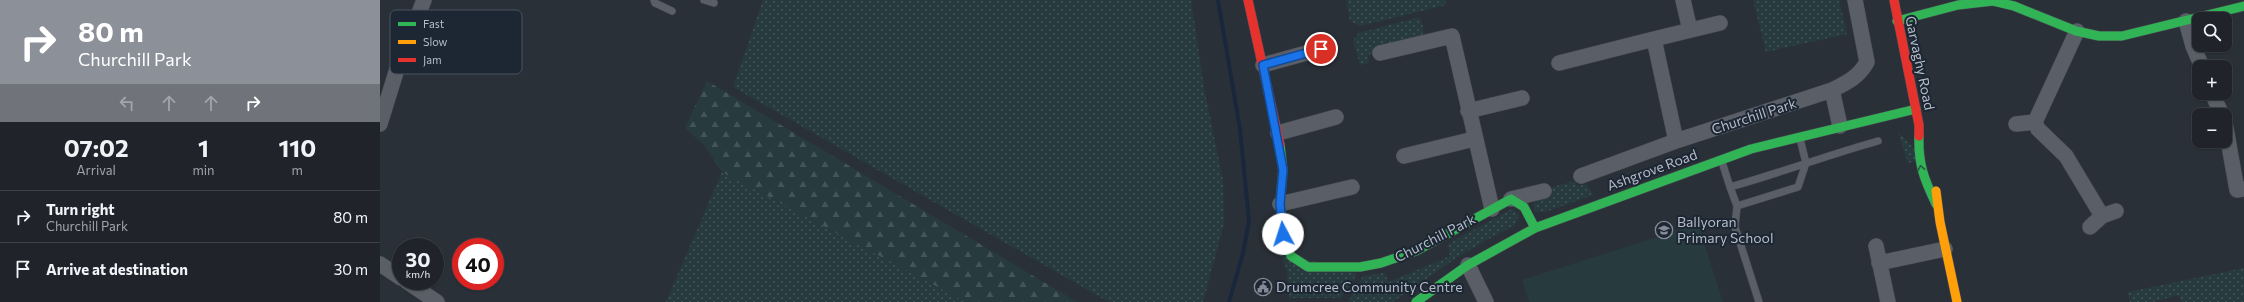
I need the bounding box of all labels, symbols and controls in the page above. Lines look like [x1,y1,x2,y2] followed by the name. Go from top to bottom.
[390,10,522,74] legend
[2192,12,2232,148] map controls
[2192,12,2232,52] button: search
[78,14,144,48] text: 80 m
[1902,14,1939,111] street label: Garvaghy Road
[12,16,64,68] icon: right
[423,17,445,30] text: Fast
[1304,32,1338,66] pin
[423,35,448,48] text: Slow
[1310,38,1332,60] icon: arrive
[78,48,192,70] text: Churchill Park
[423,53,442,67] text: Jam
[2192,60,2232,100] button: +
[116,92,138,114] icon: left
[158,92,180,114] icon: ahead
[200,92,222,114] icon: ahead
[242,92,264,114] icon: right
[1709,94,1799,137] street label: Churchill Park
[2192,108,2232,148] button: −
[64,133,129,162] text: 07:02
[198,133,209,162] text: 1
[278,133,316,162] text: 110
[1604,145,1699,194] street label: Ashgrove Road
[77,162,116,178] text: Arrival
[192,162,215,178] text: min
[292,162,303,178] text: m
[1918,165,1926,171] one-way arrow
[46,200,115,218] text: Turn right
[12,206,34,228] icon: right
[333,208,368,226] text: 80 m
[1392,210,1478,265] street label: Churchill Park
[1262,213,1304,255] position arrow
[1677,213,1773,246] place label: Ballyoran Primary School
[46,218,128,234] text: Churchill Park
[1654,220,1674,240] school or university icon: Ballyoran Primary School
[452,238,504,290] speed limit sign: 40
[406,247,430,271] text: 30
[12,258,34,280] icon: arrive
[46,260,188,278] text: Arrive at destination
[334,260,368,278] text: 30 m
[406,268,430,280] text: km/h
[1253,277,1273,297] public building icon: Drumcree Community Centre
[1276,278,1463,295] place label: Drumcree Community Centre

